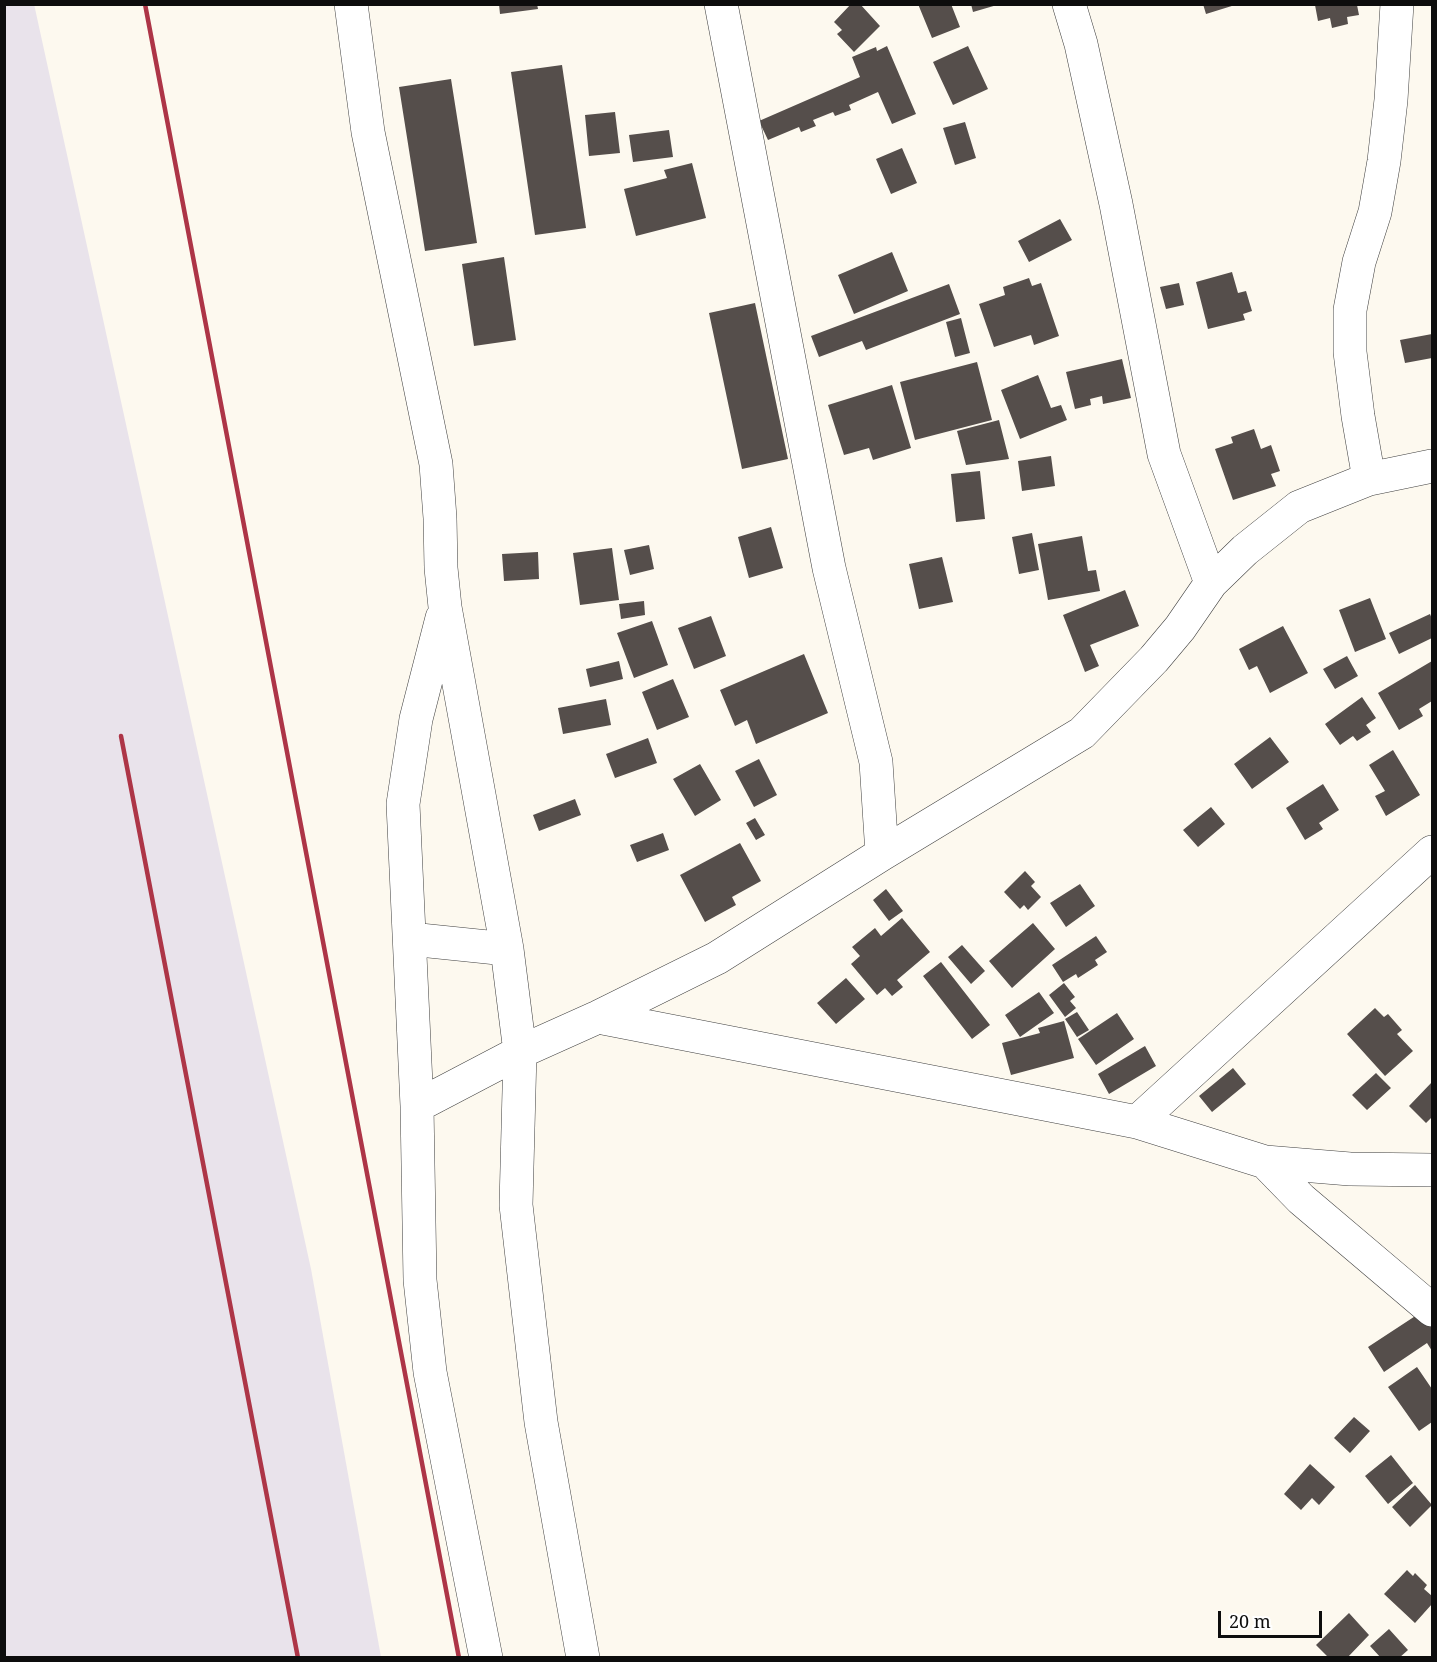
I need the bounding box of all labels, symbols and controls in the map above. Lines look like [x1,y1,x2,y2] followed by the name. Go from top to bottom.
[1221,1599,1324,1637] scale bar
[1229,1609,1271,1633] text: 20 m

